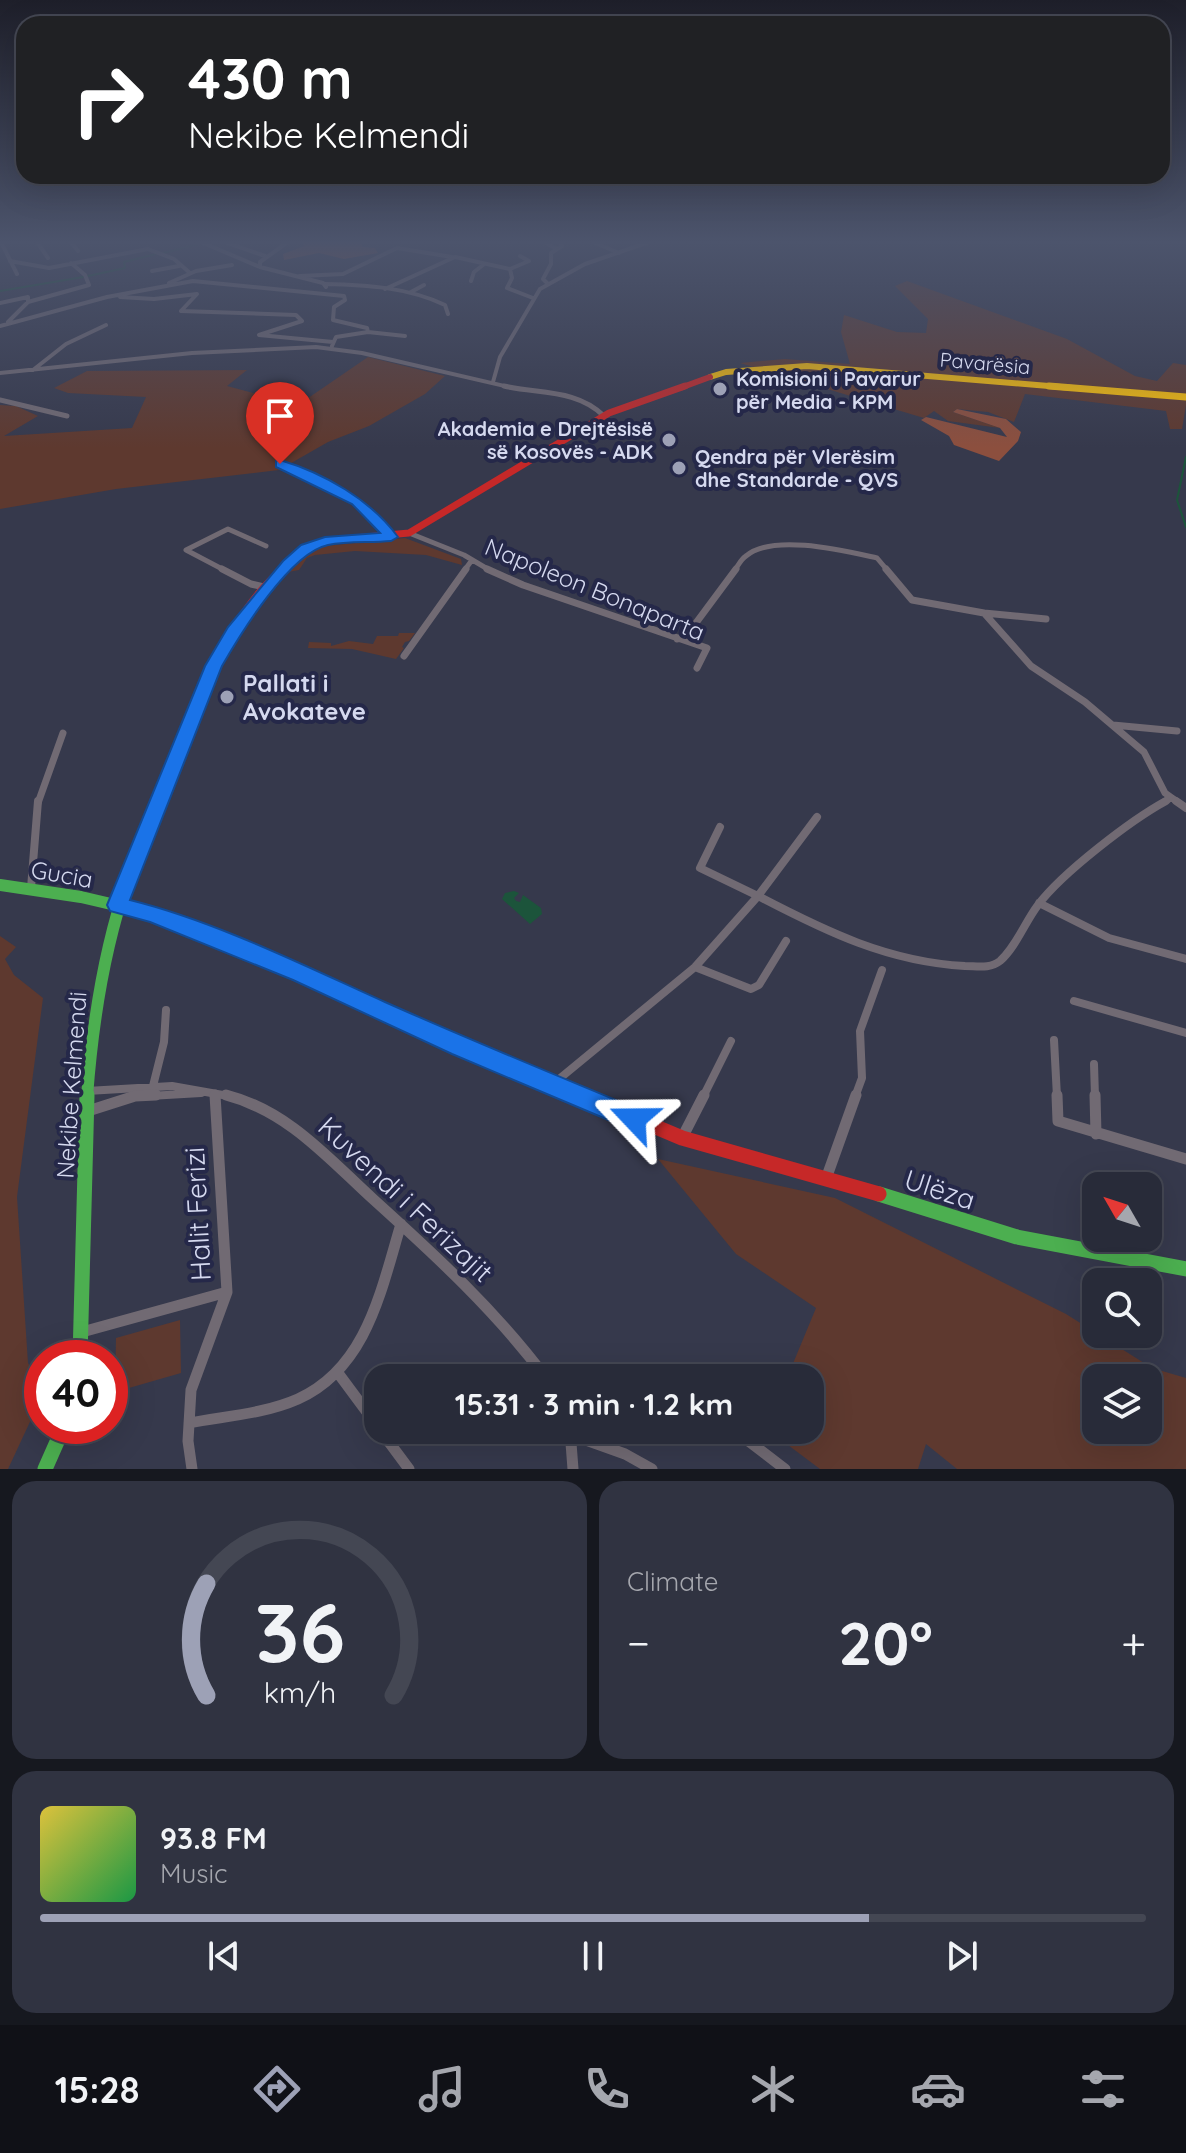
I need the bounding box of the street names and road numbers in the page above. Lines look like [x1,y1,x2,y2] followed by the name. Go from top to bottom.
[939,347,1031,379] street label: Pavarësia
[481,531,709,647] street label: Napoleon Bonaparta
[29,854,95,894] street label: Gucia
[49,990,93,1180] street label: Nekibe Kelmendi
[311,1109,501,1289] street label: Kuvendi i Ferizajit
[176,1146,218,1282] street label: Halit Ferizi
[900,1161,980,1217] street label: Ulëza

